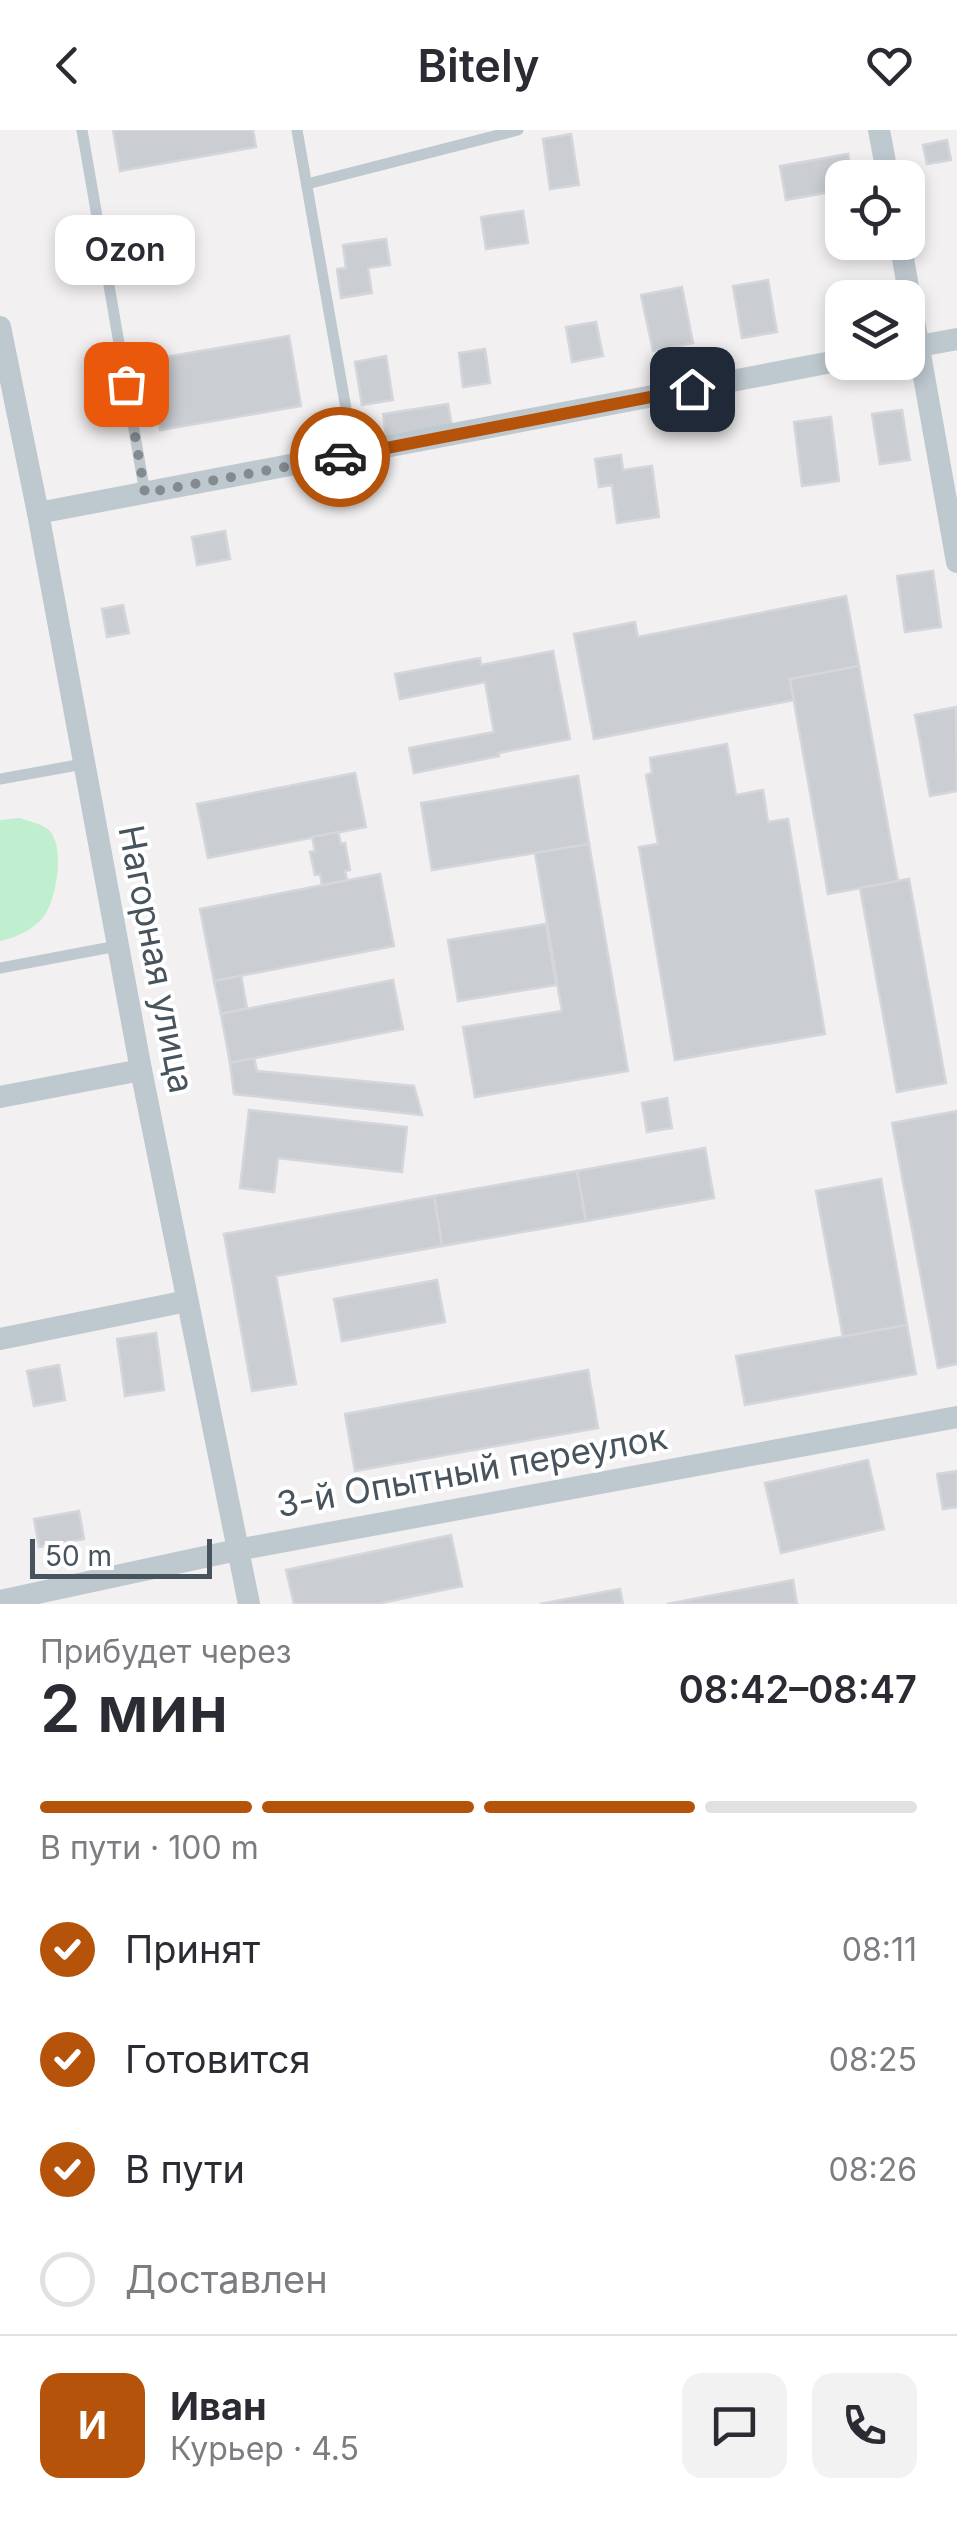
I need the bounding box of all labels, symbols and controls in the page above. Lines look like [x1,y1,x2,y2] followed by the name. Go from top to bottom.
[40,38,95,93] icon: back
[417,38,540,93] text: Bitely
[862,38,917,93] icon: heart
[825,160,925,380] map controls
[825,160,925,260] button: locate
[56,214,196,284] callout: Ozon
[84,230,166,269] text: Ozon
[825,280,925,380] button: layers
[84,342,169,427] pin
[650,347,735,432] pin
[99,357,154,412] icon: bag
[665,362,720,417] icon: home
[290,407,390,507] courier
[313,430,368,485] icon: car
[110,821,204,1096] street label: Нагорная улица
[273,1415,670,1525] street label: 3-й Опытный переулок
[30,1534,212,1578] scale bar
[45,1539,112,1573] text: 50 m
[40,1632,292,1671] text: Прибудет через
[679,1666,917,1712] text: 08:42–08:47
[40,1669,228,1748] text: 2 мин
[40,1828,259,1867] text: В пути · 100 m
[40,1922,95,1977] icon: check
[125,1926,260,1972] text: Принят
[842,1930,917,1969] text: 08:11
[40,2032,95,2087] icon: check
[125,2036,310,2082] text: Готовится
[829,2040,917,2079] text: 08:25
[40,2142,95,2197] icon: check
[125,2146,245,2192] text: В пути
[828,2150,917,2189] text: 08:26
[125,2256,328,2302] text: Доставлен
[682,2373,787,2478] button: chat
[812,2373,917,2478] button: phone
[170,2383,267,2429] text: Иван
[78,2402,107,2448] text: И
[170,2429,359,2468] text: Курьер · 4.5

